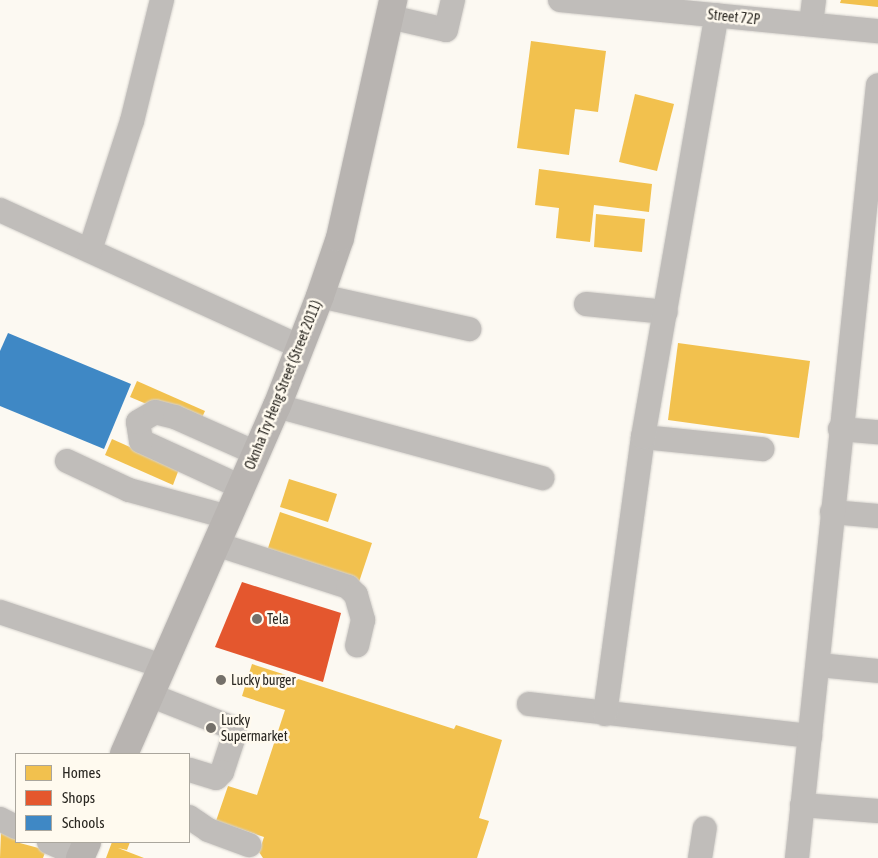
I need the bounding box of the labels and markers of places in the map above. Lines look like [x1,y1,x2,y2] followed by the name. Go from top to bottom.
[267,611,289,627] place label: Tela
[251,613,263,625] marker: Tela
[231,672,296,688] place label: Lucky burger
[215,674,227,686] marker: Lucky burger
[221,712,288,744] place label: Lucky Supermarket
[205,722,217,734] marker: Lucky Supermarket

